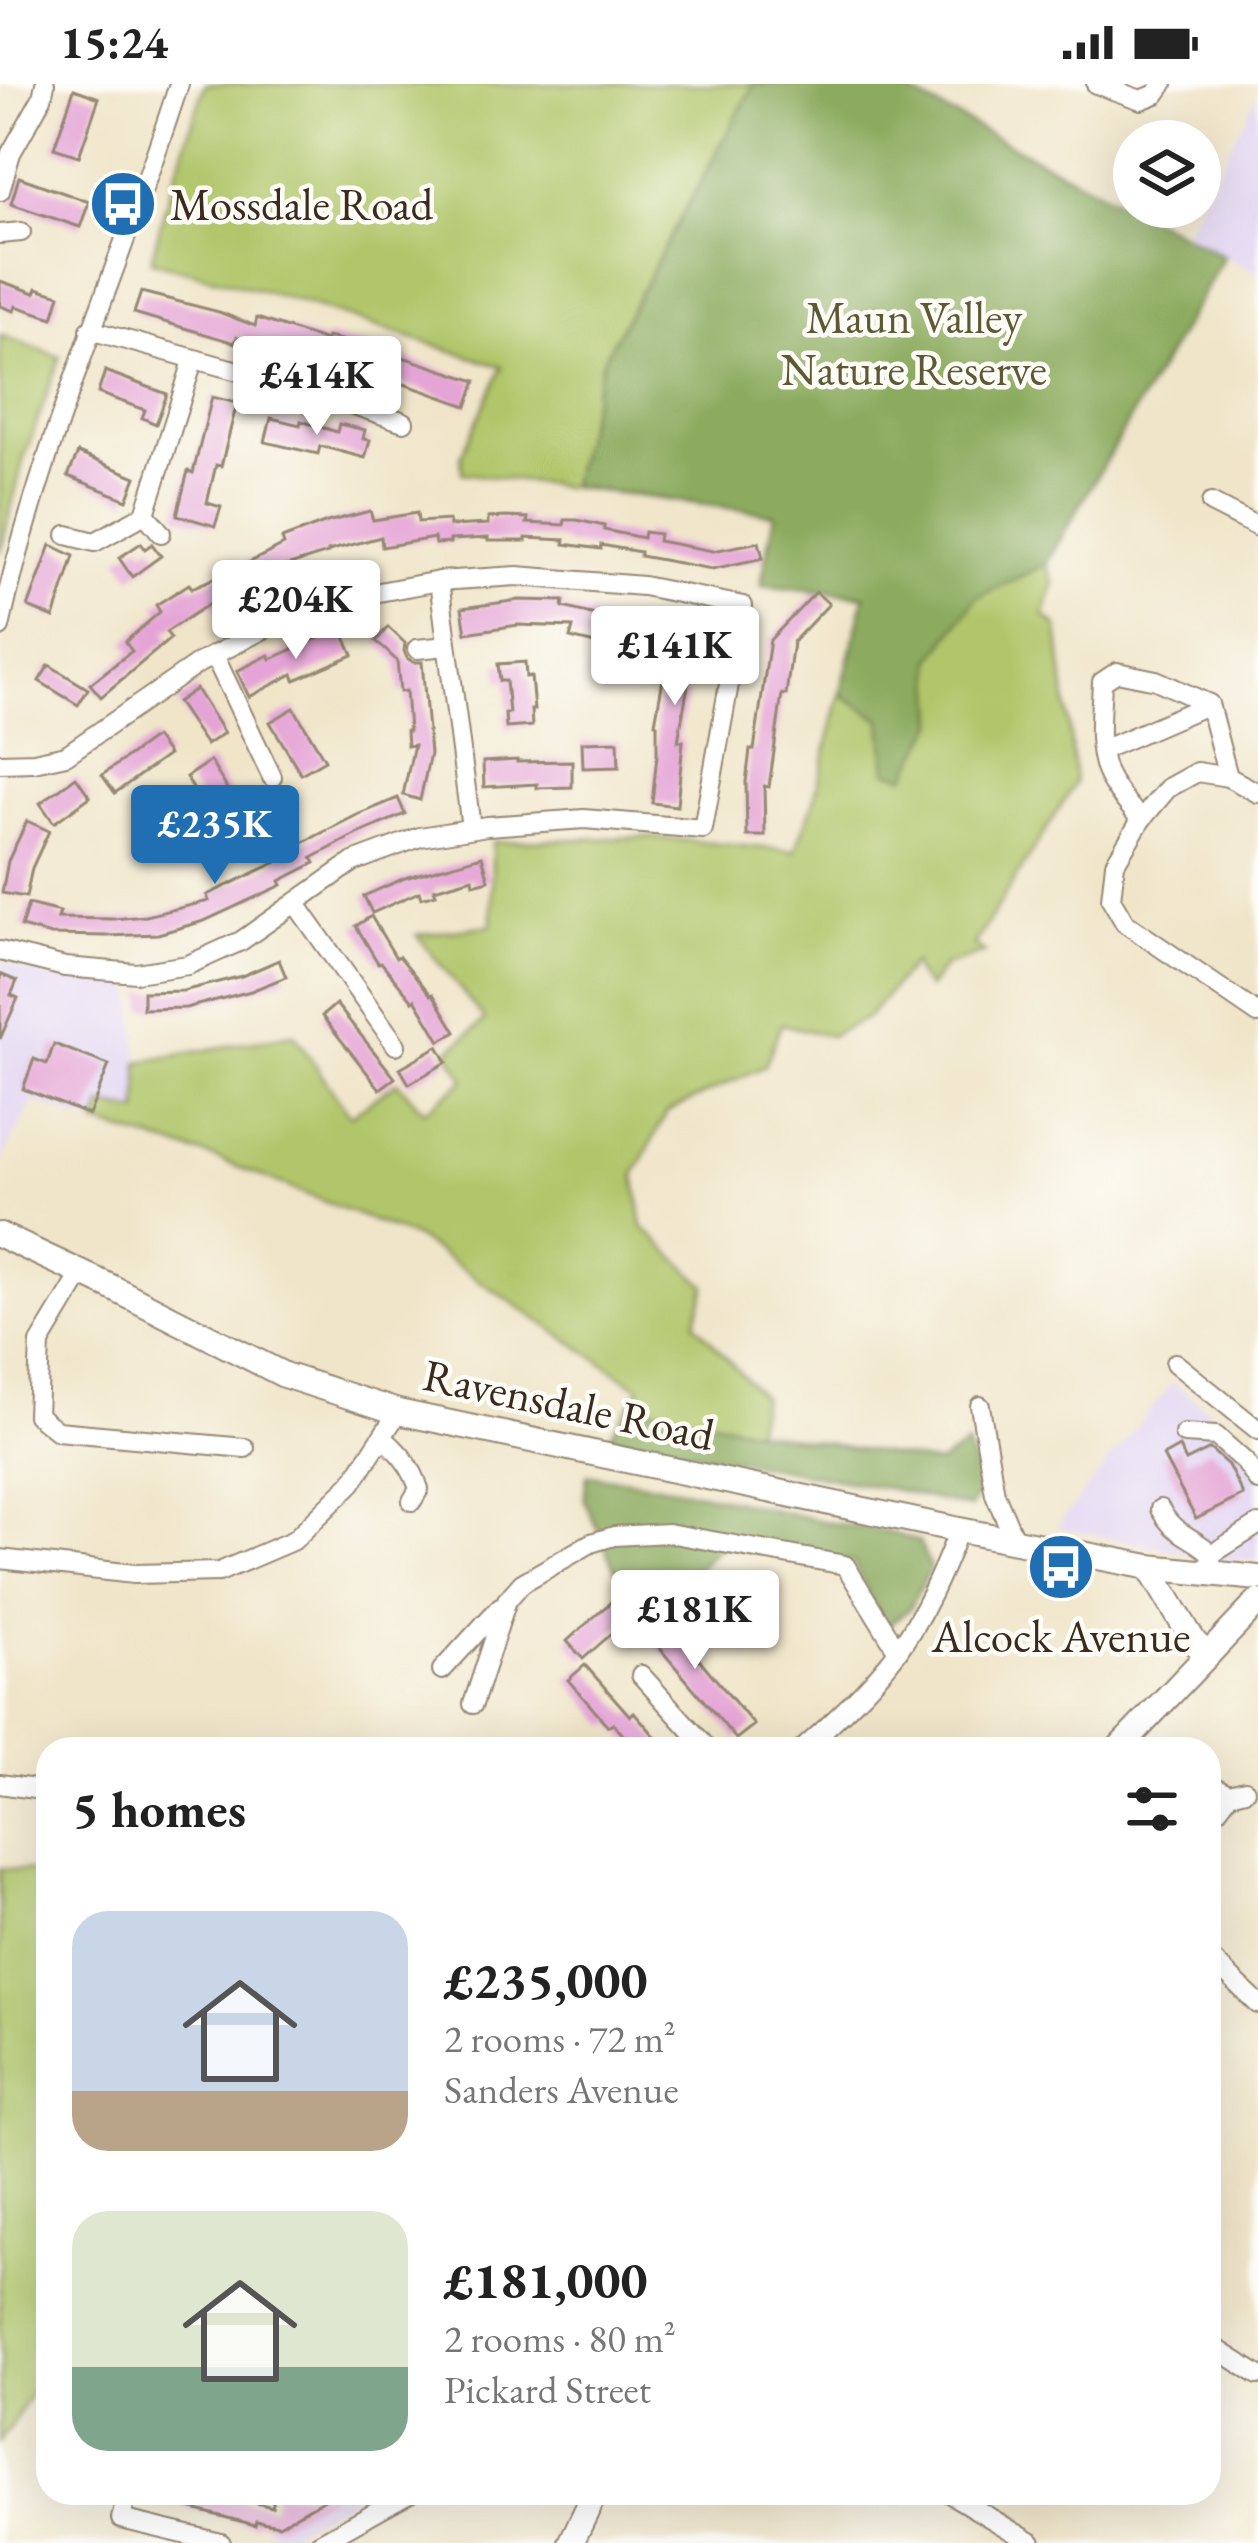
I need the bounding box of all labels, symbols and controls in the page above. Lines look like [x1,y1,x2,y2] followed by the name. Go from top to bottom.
[60,13,168,71] text: 15:24
[1113,120,1221,228] map controls
[1113,120,1221,228] button: layers
[88,169,158,239] bus stop icon: Mossdale Road
[170,175,433,233] place label: Mossdale Road
[781,288,1047,398] park label: Maun Valley Nature Reserve
[233,336,401,438] pin: £414K
[260,349,374,400] text: £414K
[212,560,380,662] pin: £204K
[239,573,353,624] text: £204K
[591,606,759,708] pin: £141K
[618,619,732,670] text: £141K
[131,785,299,887] pin: £235K
[158,798,272,849] text: £235K
[418,1345,720,1463] street label: Ravensdale Road
[1026,1532,1096,1602] bus stop icon: Alcock Avenue
[611,1570,779,1672] pin: £181K
[638,1583,752,1634] text: £181K
[930,1607,1191,1665] place label: Alcock Avenue
[72,1776,246,1842] text: 5 homes
[1119,1776,1185,1842] icon: filters
[444,1947,647,2013] text: £235,000
[168,1959,312,2103] icon: home
[444,2013,676,2064] text: 2 rooms · 72 m²
[444,2064,679,2115] text: Sanders Avenue
[444,2247,647,2313] text: £181,000
[168,2259,312,2403] icon: home
[444,2313,676,2364] text: 2 rooms · 80 m²
[444,2364,651,2415] text: Pickard Street

